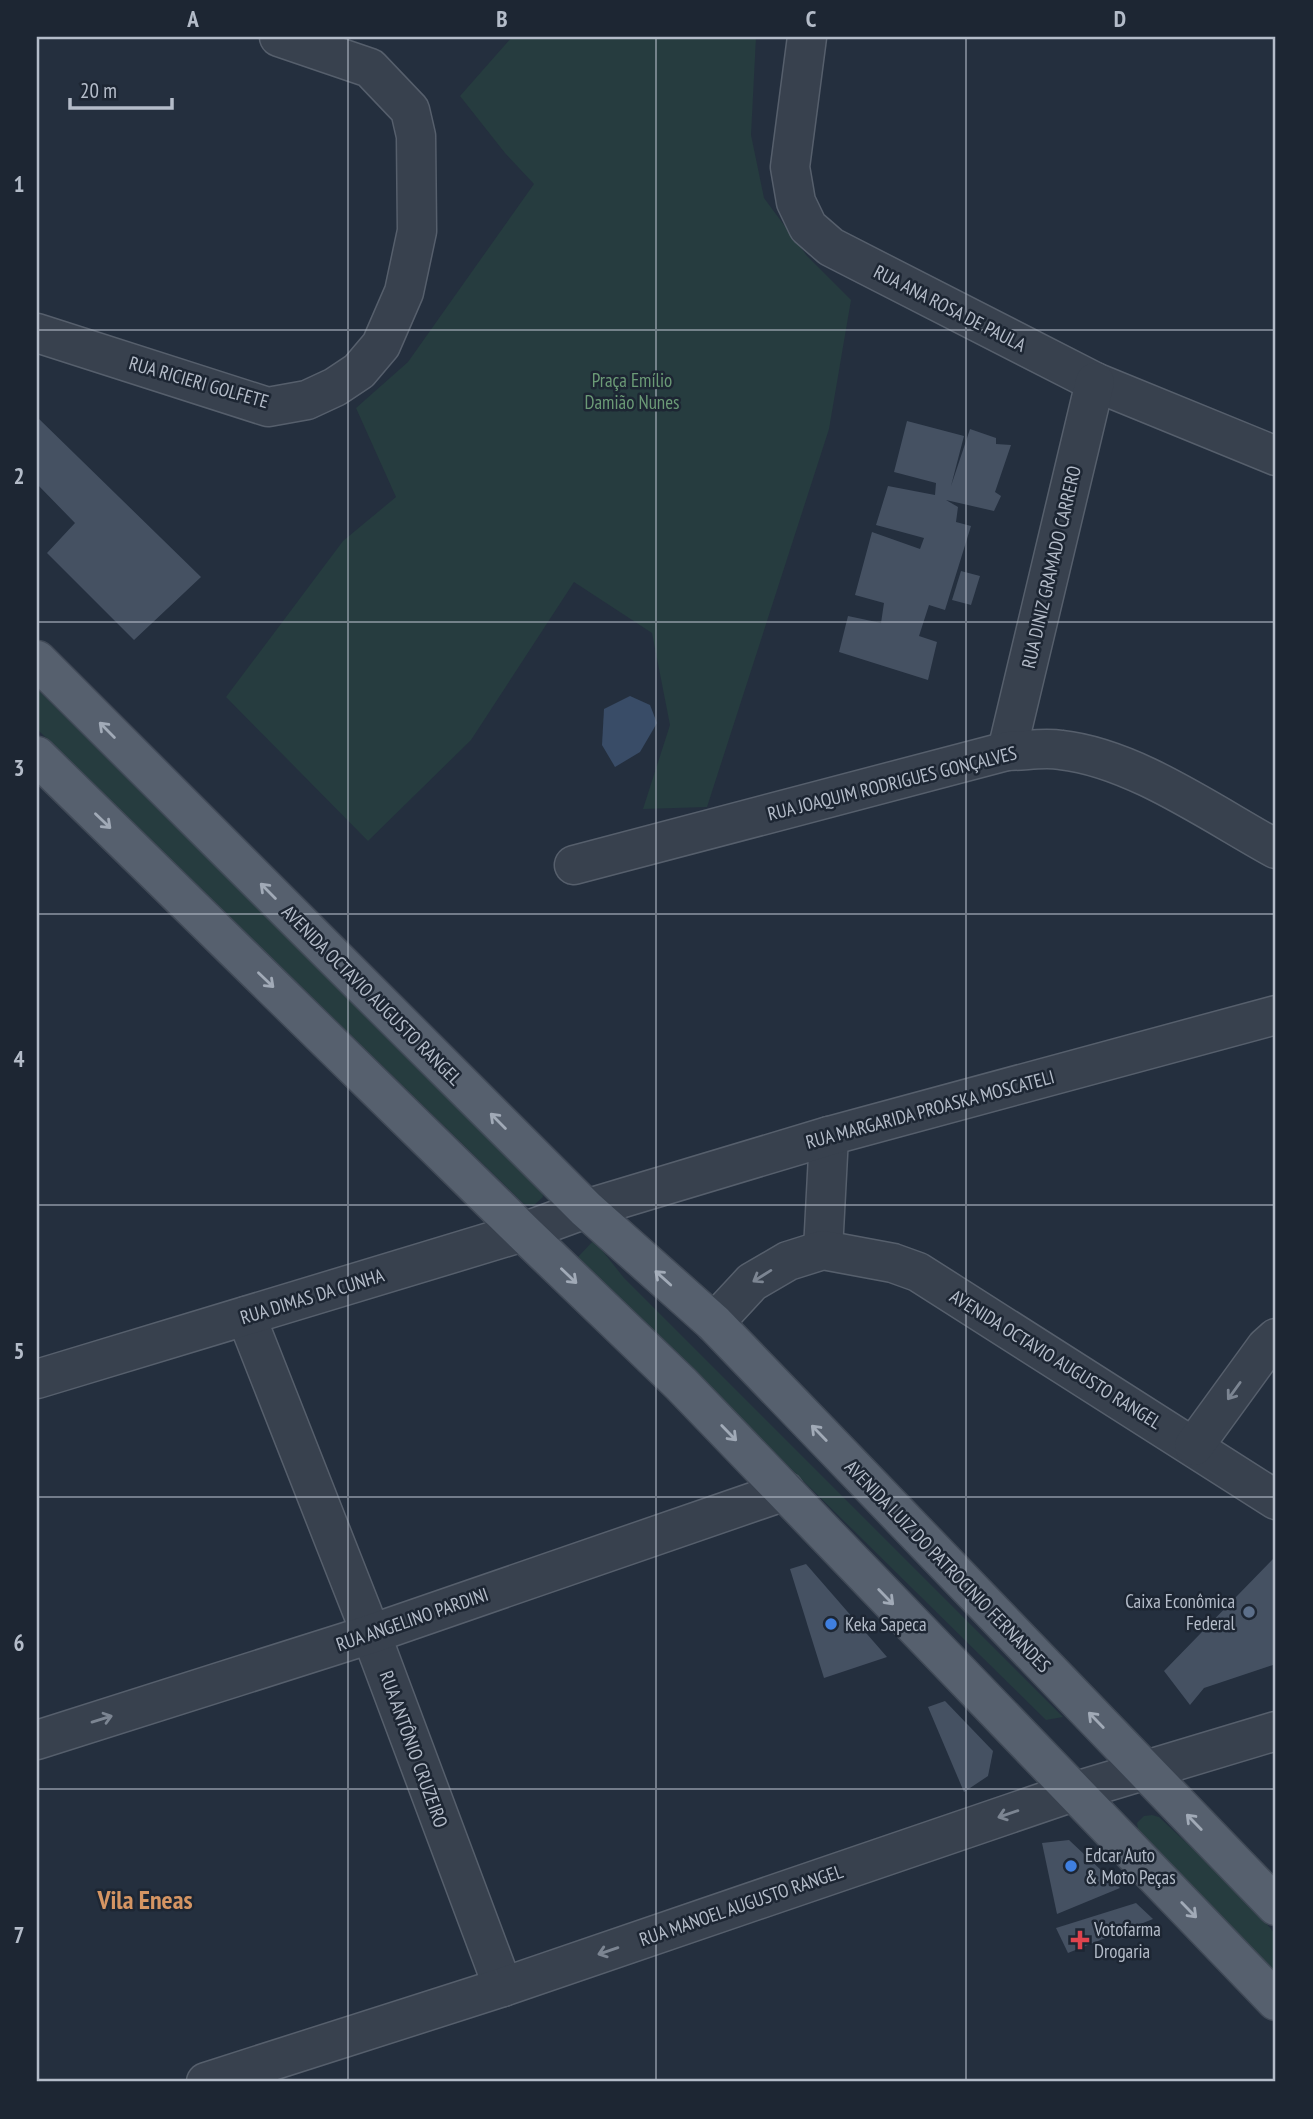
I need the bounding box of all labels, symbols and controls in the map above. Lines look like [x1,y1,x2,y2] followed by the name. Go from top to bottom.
[186,4,199,33] text: A
[496,4,508,33] text: B
[806,4,817,33] text: C
[1114,4,1126,33] text: D
[70,66,172,110] scale bar
[80,77,117,104] text: 20 m
[14,169,25,198] text: 1
[870,259,1030,357] street label: RUA ANA ROSA DE PAULA
[126,351,272,413] street label: RUA RICIERI GOLFETE
[585,368,679,414] park label: Praça Emílio Damião Nunes
[14,461,25,490] text: 2
[1016,463,1086,671] street label: RUA DINIZ GRAMADO CARRERO
[99,722,116,739] one-way arrow
[765,740,1019,826] street label: RUA JOAQUIM RODRIGUES GONÇALVES
[14,753,25,782] text: 3
[94,812,111,829] one-way arrow
[260,883,277,900] one-way arrow
[277,900,467,1090] street label: AVENIDA OCTAVIO AUGUSTO RANGEL
[257,971,274,988] one-way arrow
[14,1044,25,1073] text: 4
[803,1064,1057,1154] street label: RUA MARGARIDA PROASKA MOSCATELI
[490,1113,507,1130] one-way arrow
[237,1263,387,1329] street label: RUA DIMAS DA CUNHA
[560,1267,577,1284] one-way arrow
[654,1270,672,1286] one-way arrow
[753,1270,773,1284] one-way arrow
[946,1284,1166,1434] street label: AVENIDA OCTAVIO AUGUSTO RANGEL
[14,1336,25,1365] text: 5
[1227,1381,1241,1400] one-way arrow
[720,1424,737,1441] one-way arrow
[811,1425,828,1442] one-way arrow
[840,1455,1056,1677] street label: AVENIDA LUIZ DO PATROCINIO FERNANDES
[333,1582,491,1656] street label: RUA ANGELINO PARDINI
[878,1588,895,1605] one-way arrow
[1125,1589,1236,1635] place label: Caixa Econômica Federal
[1241,1604,1257,1620] marker: Caixa Econômica Federal
[845,1612,927,1636] place label: Keka Sapeca
[823,1616,839,1632] marker: Keka Sapeca
[14,1628,25,1657] text: 6
[374,1667,454,1831] street label: RUA ANTÔNIO CRUZEIRO
[91,1712,113,1725] one-way arrow
[1087,1712,1104,1729] one-way arrow
[998,1809,1020,1821] one-way arrow
[1186,1814,1203,1831] one-way arrow
[1085,1843,1176,1889] place label: Edcar Auto & Moto Peças
[1063,1858,1079,1874] marker: Edcar Auto & Moto Peças
[636,1859,846,1951] street label: RUA MANOEL AUGUSTO RANGEL
[96,1883,193,1916] district label: Vila Eneas
[1181,1902,1198,1919] one-way arrow
[1093,1917,1161,1963] place label: Votofarma Drogaria
[14,1920,25,1949] text: 7
[1072,1932,1088,1948] marker: Votofarma Drogaria
[597,1946,619,1958] one-way arrow

